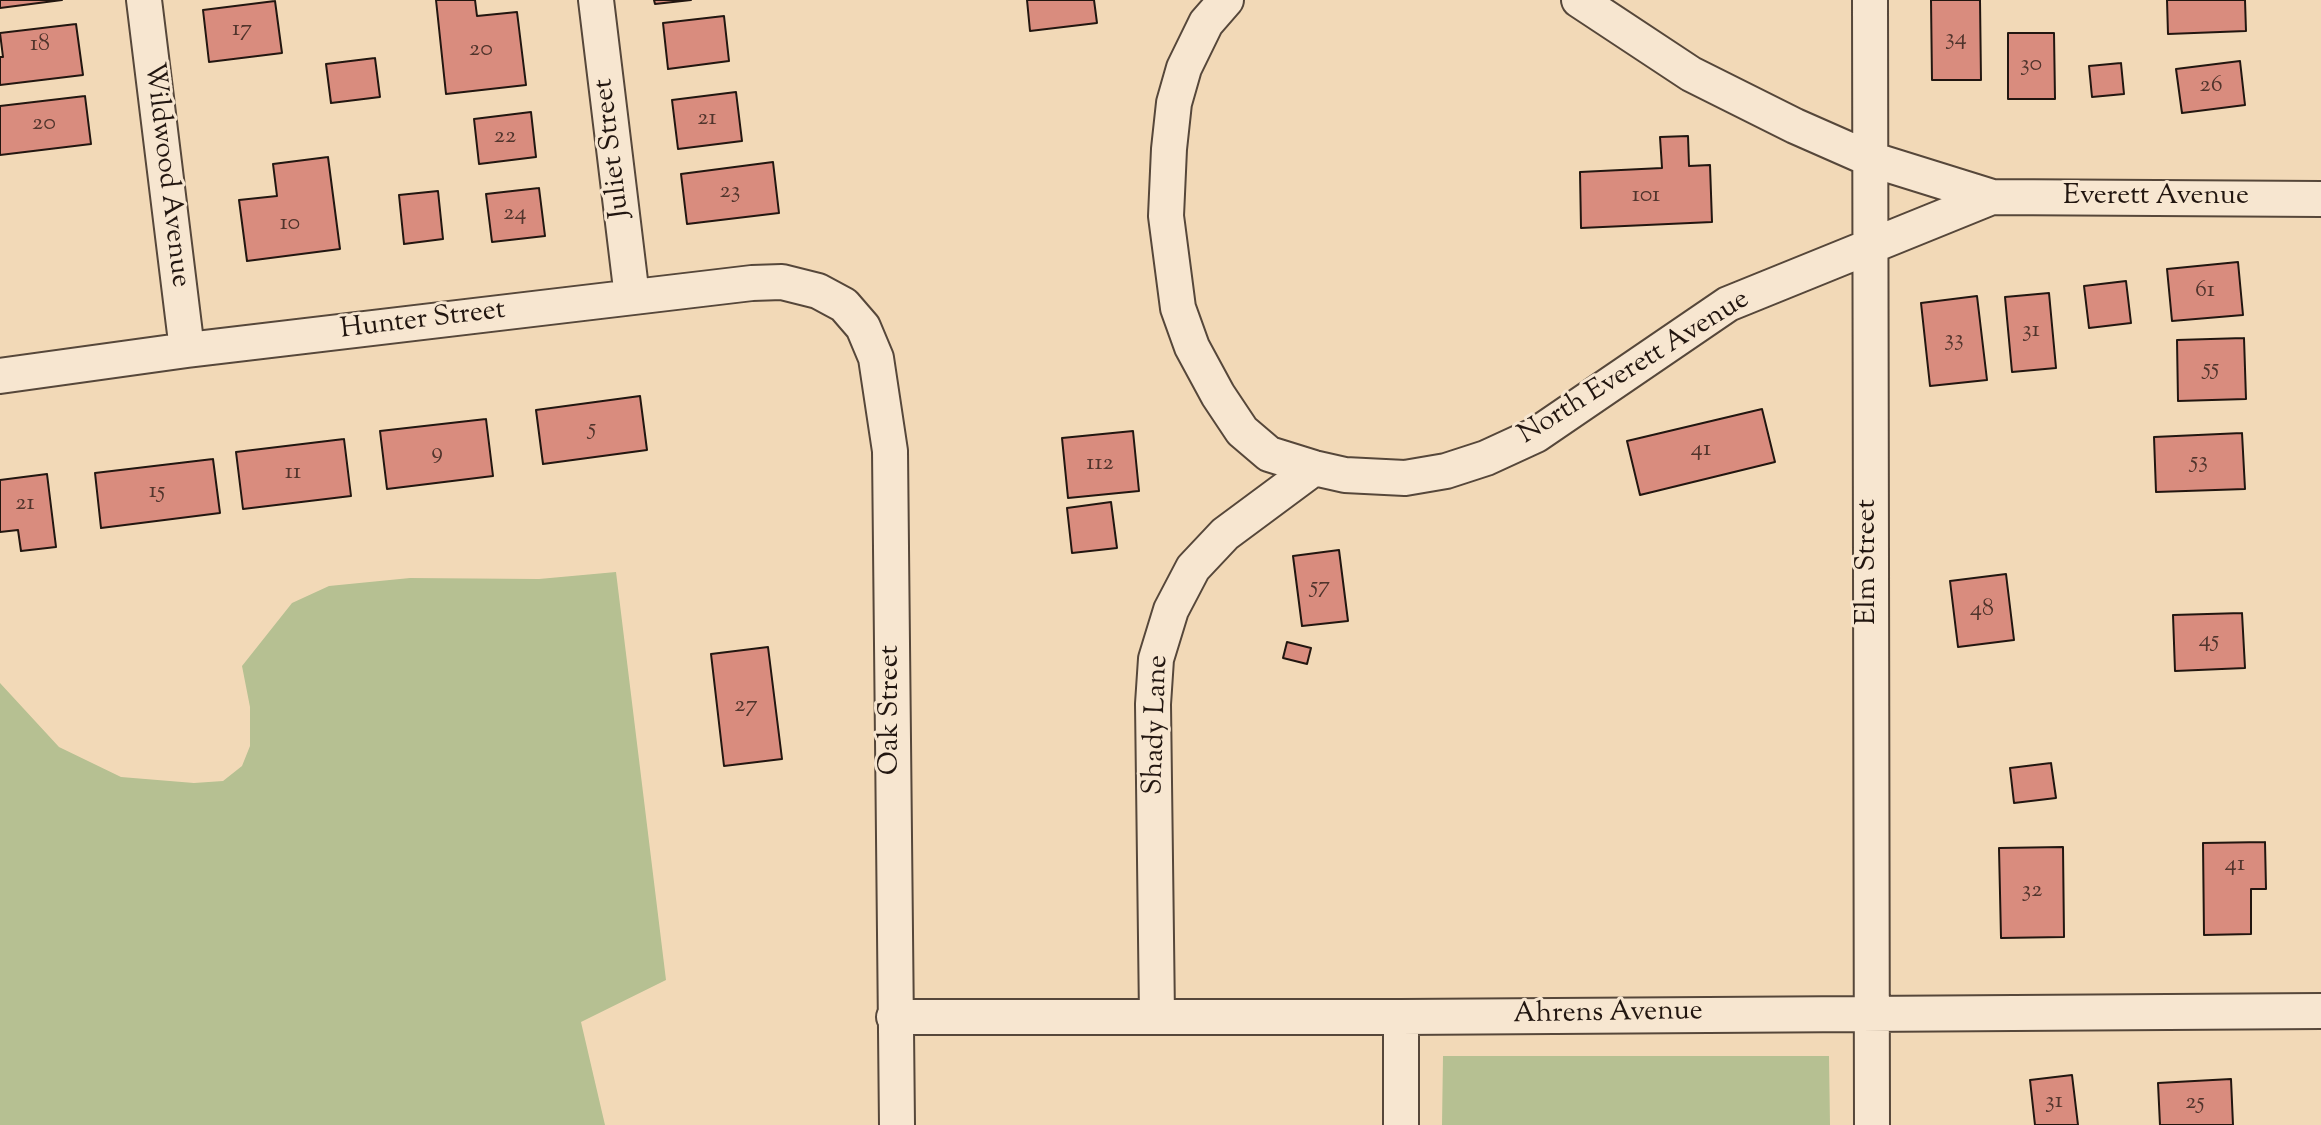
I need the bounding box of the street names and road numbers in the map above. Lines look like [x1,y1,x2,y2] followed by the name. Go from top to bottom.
[135,61,195,289] street label: Wildwood Avenue
[589,76,639,220] street label: Juliet Street
[2063,181,2249,215] street label: Everett Avenue
[1513,284,1757,454] street label: North Everett Avenue
[339,295,507,349] street label: Hunter Street
[1852,499,1886,625] street label: Elm Street
[875,645,909,775] street label: Oak Street
[1139,654,1177,796] street label: Shady Lane
[1513,997,1703,1033] street label: Ahrens Avenue

